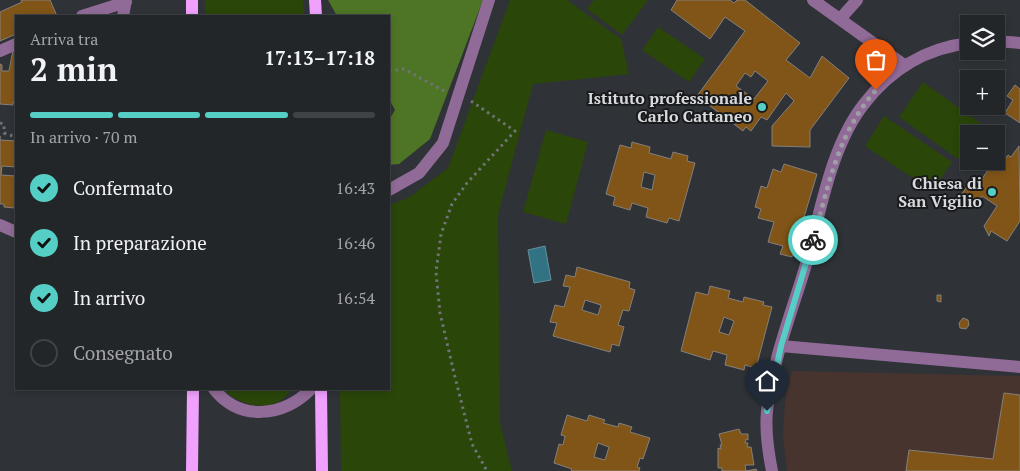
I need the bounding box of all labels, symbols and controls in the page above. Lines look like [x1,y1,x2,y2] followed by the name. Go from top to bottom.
[960,15,1005,170] map controls
[960,15,1005,60] button: layers
[30,28,98,50] text: Arriva tra
[855,39,897,90] pin
[264,45,375,70] text: 17:13–17:18
[862,46,890,74] icon: bag
[30,48,118,90] text: 2 min
[960,70,1005,115] button: +
[588,87,752,127] place label: Istituto professionale Carlo Cattaneo
[756,101,768,113] marker: Istituto professionale Carlo Cattaneo
[960,125,1005,170] button: −
[30,126,137,148] text: In arrivo · 70 m
[898,172,982,212] place label: Chiesa di San Vigilio
[30,174,58,202] icon: check
[73,175,173,200] text: Confermato
[336,177,375,199] text: 16:43
[986,186,998,198] marker: Chiesa di San Vigilio
[788,215,838,265] courier
[799,226,827,254] icon: bike
[30,229,58,257] icon: check
[73,230,207,255] text: In preparazione
[336,232,375,254] text: 16:46
[30,284,58,312] icon: check
[73,285,145,310] text: In arrivo
[336,287,375,309] text: 16:54
[73,340,173,365] text: Consegnato
[746,360,788,411] pin
[753,367,781,395] icon: home

